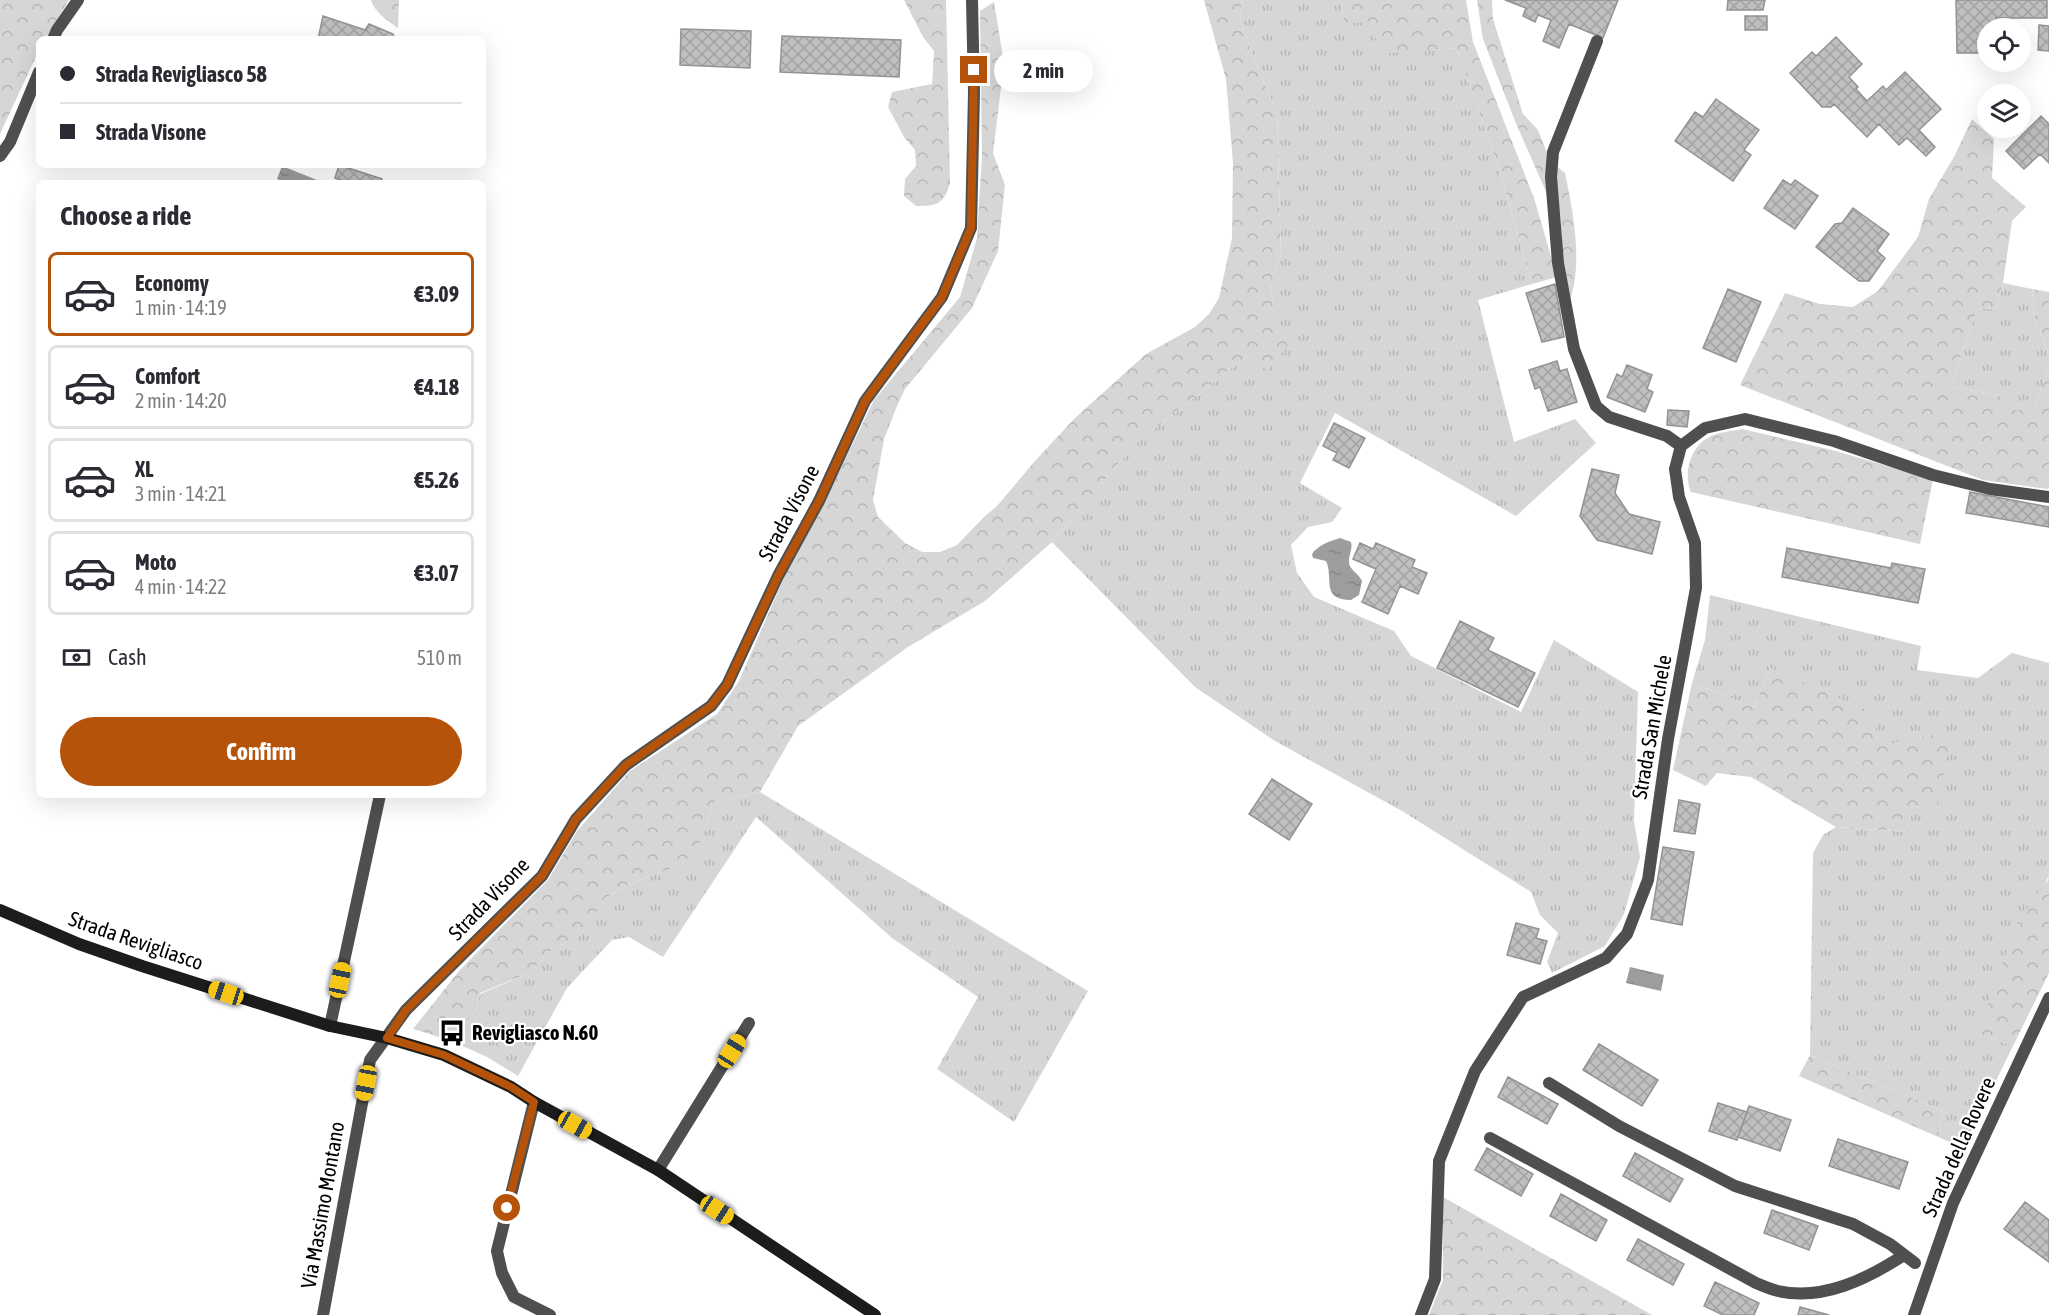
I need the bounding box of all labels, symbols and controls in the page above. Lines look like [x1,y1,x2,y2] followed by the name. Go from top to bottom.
[1977,18,2031,138] map controls
[1977,18,2031,72] button: locate
[995,49,1094,91] callout: 2 min
[960,56,987,83] route end
[1023,59,1064,82] text: 2 min
[96,61,267,87] text: Strada Revigliasco 58
[1977,84,2031,138] button: layers
[96,119,206,145] text: Strada Visone
[60,200,192,231] text: Choose a ride
[63,267,117,321] icon: car
[135,270,209,296] text: Economy
[414,281,459,307] text: €3.09
[135,296,227,319] text: 1 min · 14:19
[63,360,117,414] icon: car
[135,363,200,389] text: Comfort
[414,374,459,400] text: €4.18
[135,389,227,412] text: 2 min · 14:20
[63,453,117,507] icon: car
[135,456,153,482] text: XL
[753,460,823,565] street label: Strada Visone
[414,467,459,493] text: €5.26
[135,482,227,505] text: 3 min · 14:21
[63,546,117,600] icon: car
[135,549,177,575] text: Moto
[414,560,459,586] text: €3.07
[135,575,227,598] text: 4 min · 14:22
[60,641,93,674] icon: cash
[108,644,147,670] text: Cash
[417,646,462,669] text: 510 m
[1627,653,1676,801] street label: Strada San Michele
[60,717,462,786] button: Confirm
[443,852,533,944] street label: Strada Visone
[66,906,207,974] street label: Strada Revigliasco
[327,961,353,999] car
[206,979,246,1007] car
[437,1018,467,1048] bus stop icon: Revigliasco N.60
[472,1020,598,1044] place label: Revigliasco N.60
[715,1031,749,1071] car
[354,1064,378,1102] car
[1917,1073,2000,1220] street label: Strada della Rovere
[555,1108,595,1142] car
[296,1119,349,1290] street label: Via Massimo Montano
[697,1193,737,1227] car
[493,1194,520,1221] route start

